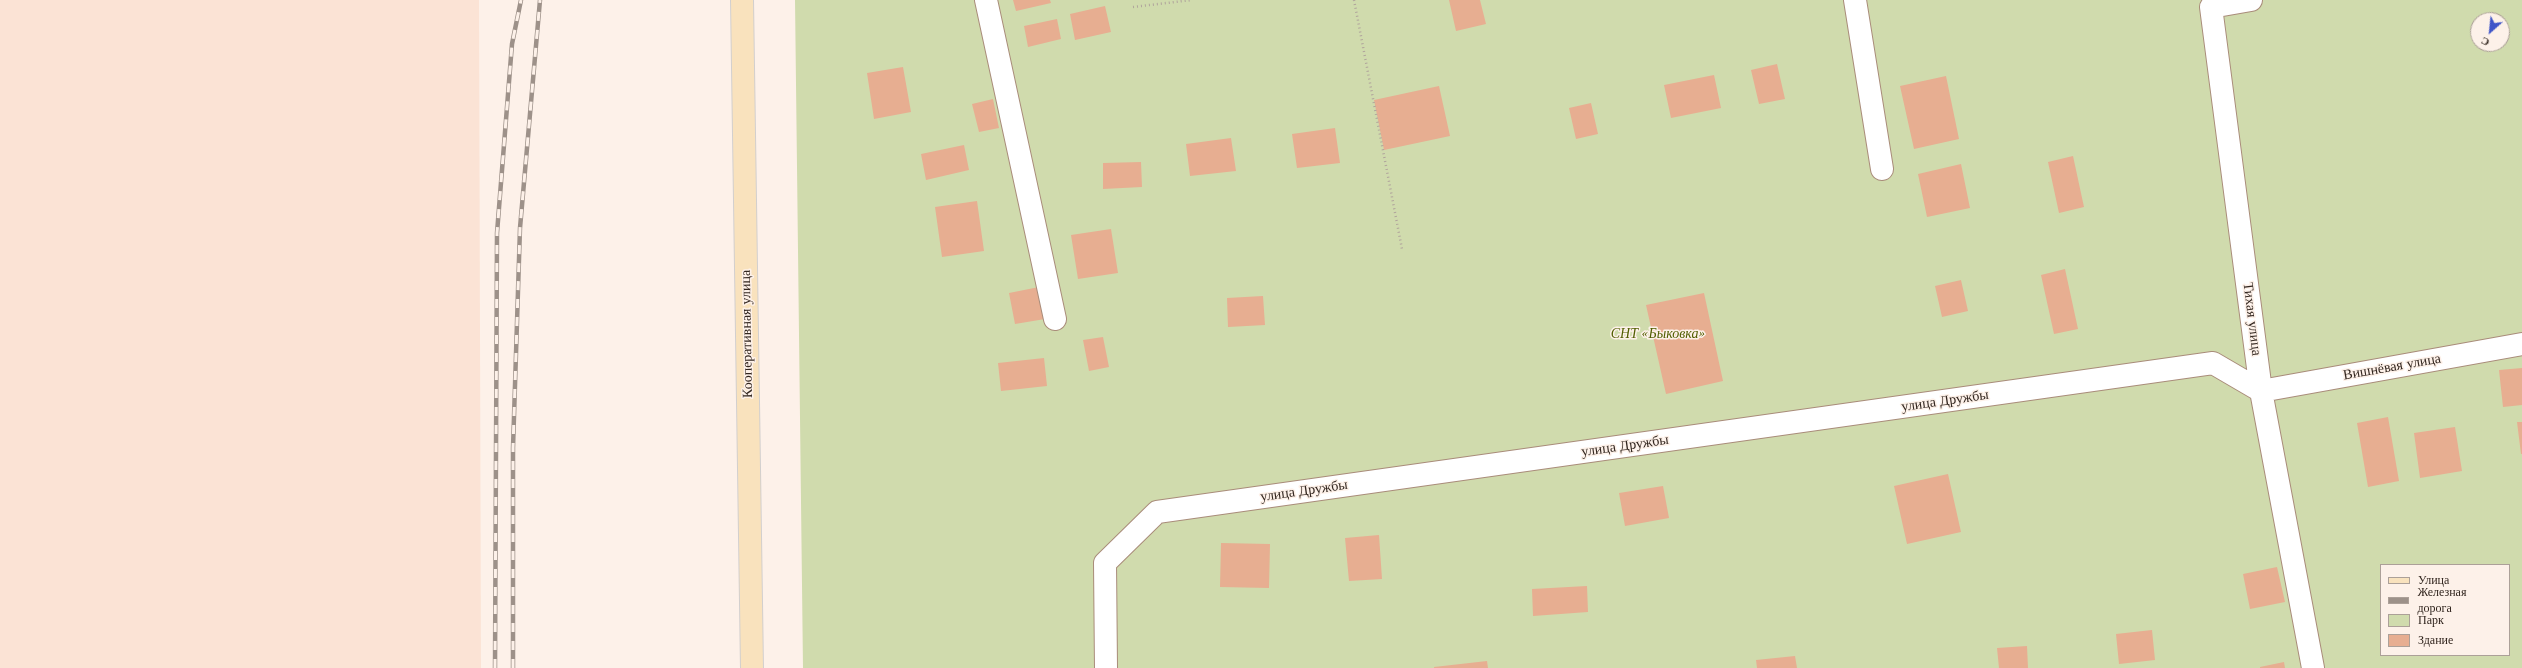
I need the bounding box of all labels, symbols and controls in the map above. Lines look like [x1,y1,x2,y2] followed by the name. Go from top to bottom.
[2470,12,2510,52] north arrow
[2478,34,2492,50] text: С
[737,270,757,398] street label: Кооперативная улица
[2239,281,2265,357] street label: Тихая улица
[1611,326,1705,342] park label: СНТ «Быковка»
[2342,350,2442,384] street label: Вишнёвая улица
[1900,387,1990,415] street label: улица Дружбы
[1580,432,1670,460] street label: улица Дружбы
[1259,477,1349,505] street label: улица Дружбы
[2380,564,2510,656] legend
[2418,572,2449,587] text: Улица
[2417,584,2466,615] text: Железная дорога
[2418,612,2444,627] text: Парк
[2418,632,2453,647] text: Здание

